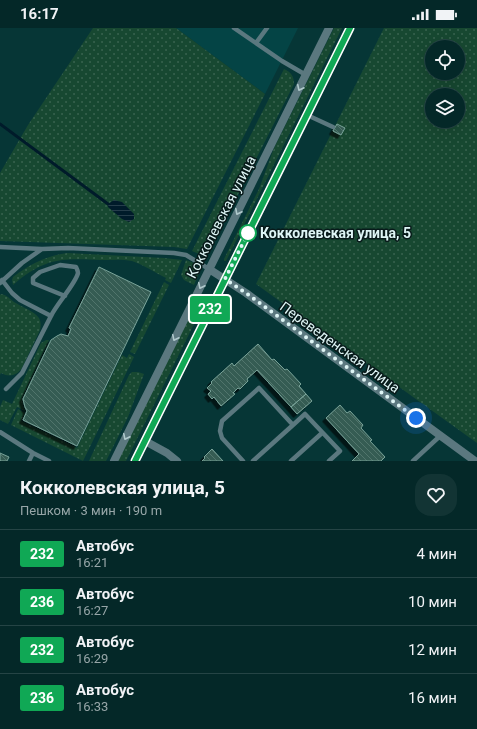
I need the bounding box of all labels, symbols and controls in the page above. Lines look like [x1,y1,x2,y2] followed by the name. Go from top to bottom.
[20,5,59,23] text: 16:17
[425,40,465,128] map controls
[425,40,465,80] button: locate
[297,84,305,91] one-way arrow
[425,88,465,128] button: layers
[183,153,259,281] street label: Кокколевская улица
[235,207,243,215] one-way arrow
[239,224,257,242] marker: Кокколевская улица, 5
[260,225,411,241] place label: Кокколевская улица, 5
[198,281,206,289] one-way arrow
[187,296,233,322] line badge: 232
[277,298,403,396] street label: Переведенская улица
[198,301,222,317] text: 232
[172,334,180,341] one-way arrow
[406,408,426,428] your location
[123,433,131,440] one-way arrow
[415,474,457,516] button: heart
[20,476,225,499] text: Кокколевская улица, 5
[20,503,162,518] text: Пешком · 3 мин · 190 m
[76,537,134,555] text: Автобус
[416,545,457,563] text: 4 мин
[30,546,54,562] text: 232
[76,555,108,570] text: 16:21
[76,585,134,603] text: Автобус
[408,593,457,611] text: 10 мин
[30,594,54,610] text: 236
[76,603,108,618] text: 16:27
[76,633,134,651] text: Автобус
[408,641,457,659] text: 12 мин
[30,642,54,658] text: 232
[76,651,108,666] text: 16:29
[76,681,134,699] text: Автобус
[408,689,457,707] text: 16 мин
[30,690,54,706] text: 236
[76,699,108,714] text: 16:33

